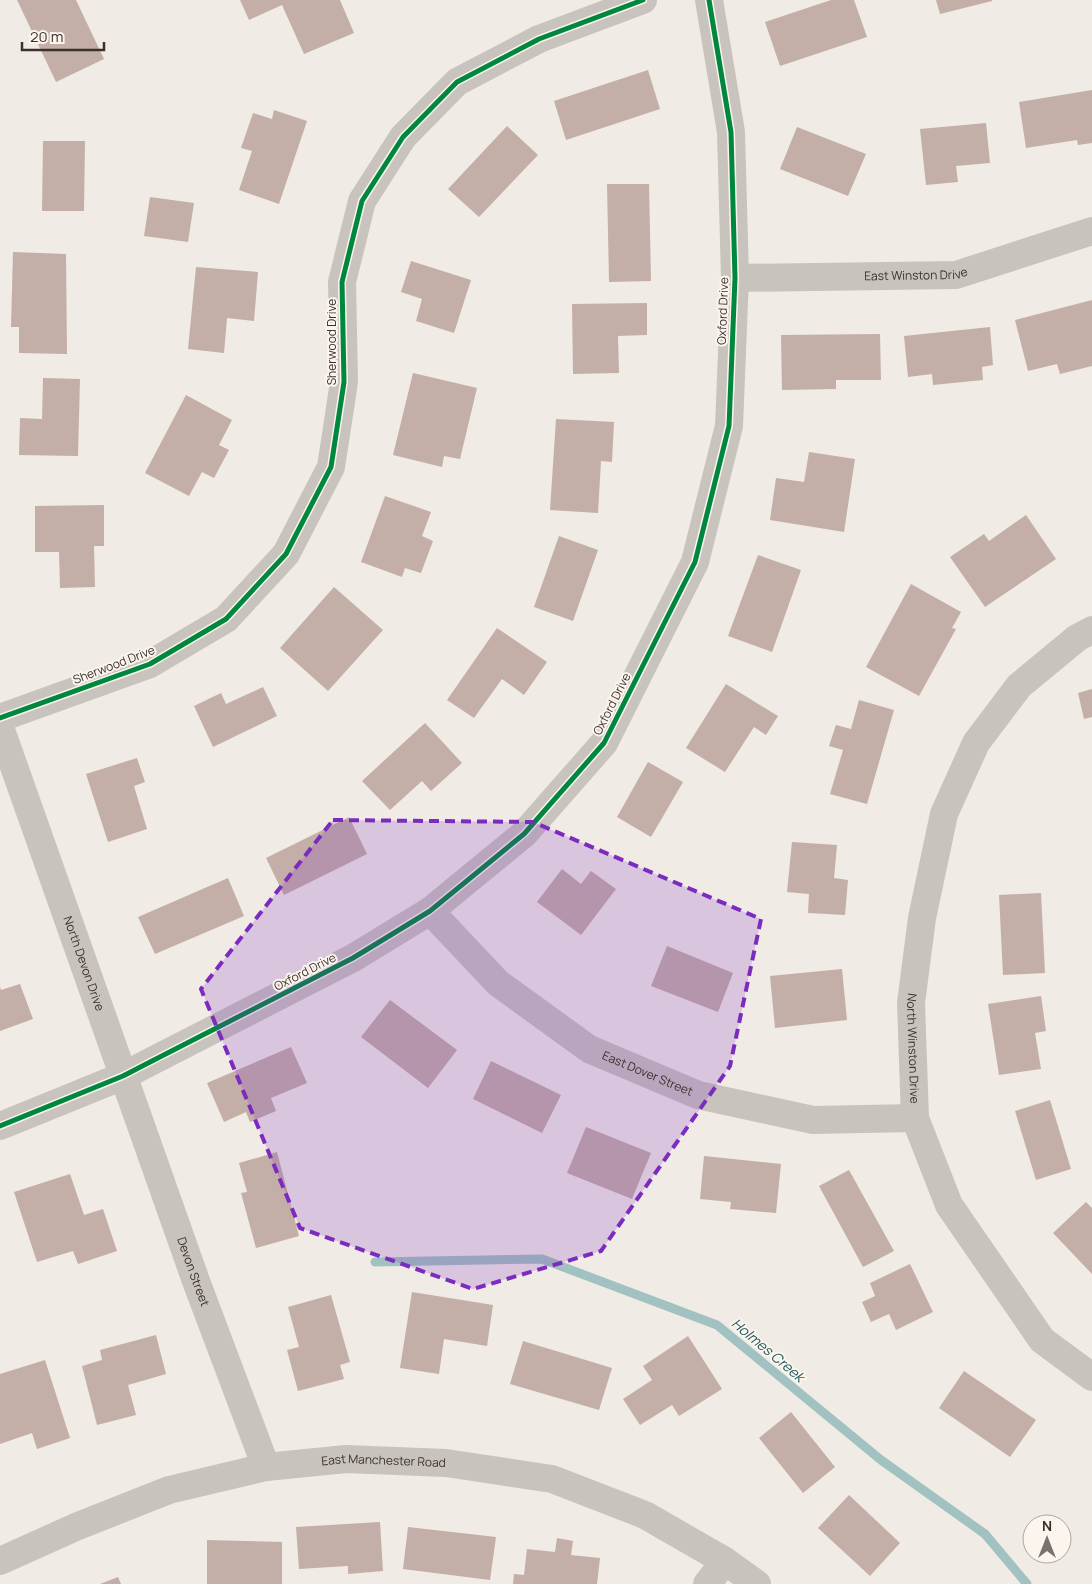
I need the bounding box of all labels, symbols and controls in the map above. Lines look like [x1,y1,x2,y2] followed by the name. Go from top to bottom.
[22,20,105,52] scale bar
[30,26,63,47] text: 20 m
[864,263,970,284] street label: East Winston Drive
[713,277,732,345] street label: Oxford Drive
[323,299,340,385] street label: Sherwood Drive
[70,641,157,688] street label: Sherwood Drive
[589,670,634,738] street label: Oxford Drive
[60,914,109,1013] street label: North Devon Drive
[271,949,339,994] street label: Oxford Drive
[903,992,923,1104] street label: North Winston Drive
[600,1047,696,1100] street label: East Dover Street
[173,1235,214,1309] street label: Devon Street
[728,1314,810,1387] water label: Holmes Creek
[320,1450,446,1471] street label: East Manchester Road
[1022,1514,1072,1564] north arrow
[1042,1516,1052,1535] text: N

